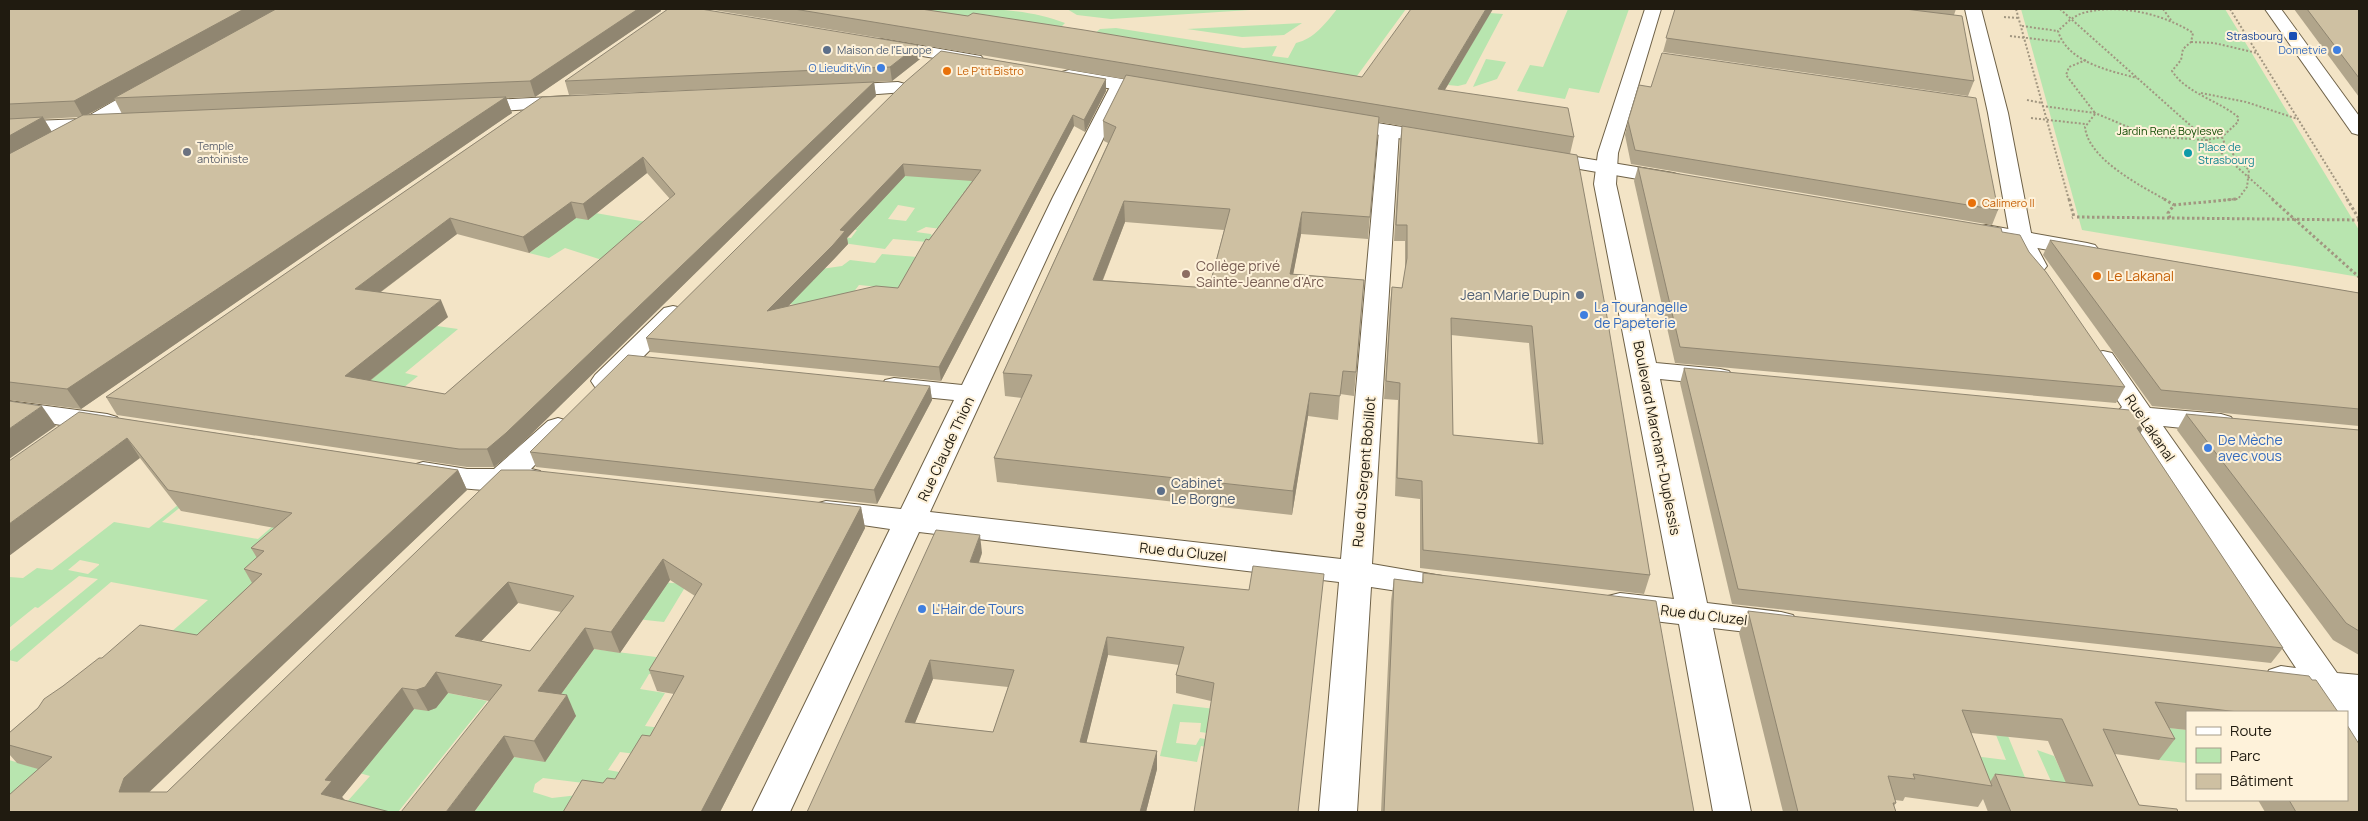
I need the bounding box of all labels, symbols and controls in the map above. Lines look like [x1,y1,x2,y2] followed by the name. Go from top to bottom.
[2226,28,2283,43] place label: Strasbourg
[2287,30,2299,42] marker: Strasbourg
[837,42,932,57] place label: Maison de l'Europe
[2278,42,2328,57] place label: Dometvie
[821,44,833,56] marker: Maison de l'Europe
[2331,44,2343,56] marker: Dometvie
[808,60,871,75] place label: O Lieudit Vin
[875,62,887,74] marker: O Lieudit Vin
[957,63,1024,78] place label: Le P'tit Bistro
[941,65,953,77] marker: Le P'tit Bistro
[2117,123,2224,138] park label: Jardin René Boylesve
[197,138,249,166] place label: Temple antoiniste
[2198,139,2255,167] place label: Place de Strasbourg
[181,146,193,158] marker: Temple antoiniste
[2182,147,2194,159] marker: Place de Strasbourg
[1982,195,2035,210] place label: Calimero II
[1966,197,1978,209] marker: Calimero II
[1196,256,1324,291] place label: Collège privé Sainte-Jeanne d'Arc
[2107,266,2174,285] place label: Le Lakanal
[1180,268,1192,280] marker: Collège privé Sainte-Jeanne d'Arc
[2091,270,2103,282] marker: Le Lakanal
[1460,285,1570,304] place label: Jean Marie Dupin
[1574,289,1586,301] marker: Jean Marie Dupin
[1594,297,1688,332] place label: La Tourangelle de Papeterie
[1578,309,1590,321] marker: La Tourangelle de Papeterie
[1629,339,1686,537] street label: Boulevard Marchant-Duplessis
[2121,390,2180,465] street label: Rue Lakanal
[913,393,978,504] street label: Rue Claude Thion
[1347,396,1380,548] street label: Rue du Sergent Bobillot
[2218,430,2283,465] place label: De Mèche avec vous
[2202,442,2214,454] marker: De Mèche avec vous
[1171,473,1236,508] place label: Cabinet Le Borgne
[1155,485,1167,497] marker: Cabinet Le Borgne
[1139,537,1228,566] street label: Rue du Cluzel
[932,599,1024,618] place label: L'Hair de Tours
[1660,600,1749,629] street label: Rue du Cluzel
[916,603,928,615] marker: L'Hair de Tours
[2186,711,2348,801] legend
[2230,720,2272,741] text: Route
[2230,745,2261,766] text: Parc
[2230,770,2293,791] text: Bâtiment

